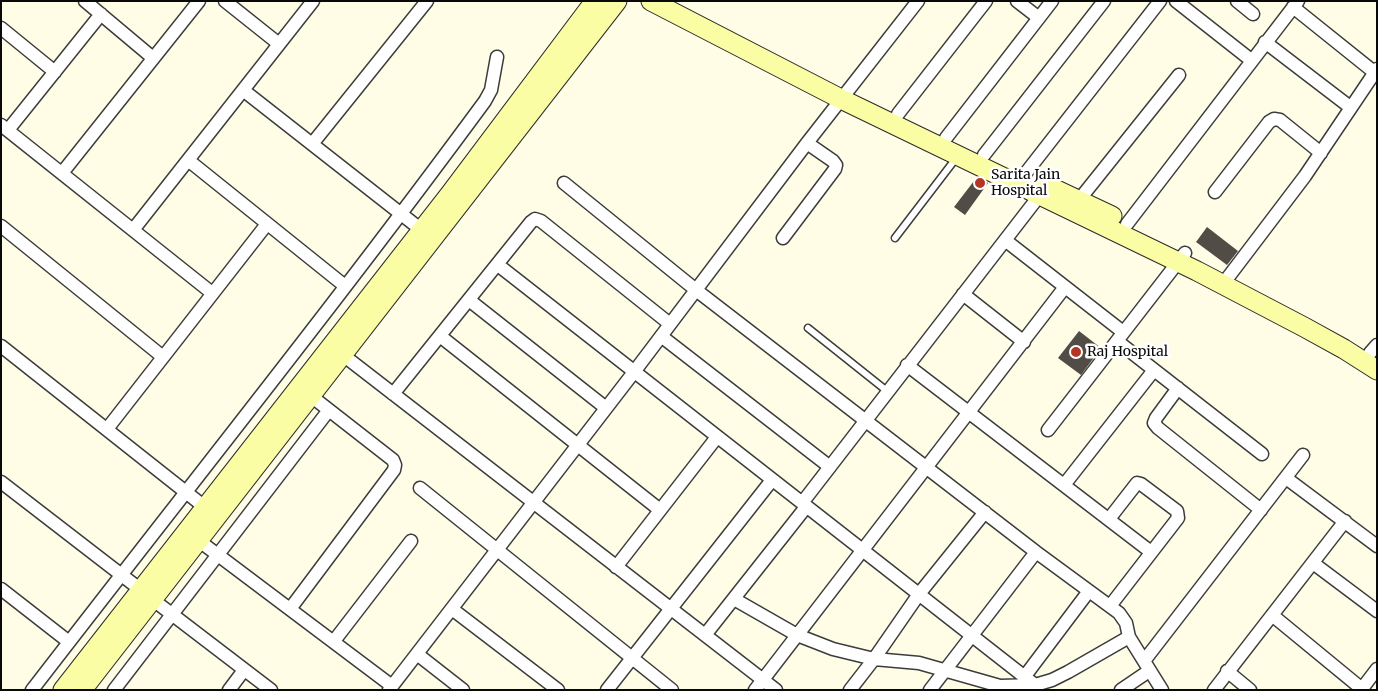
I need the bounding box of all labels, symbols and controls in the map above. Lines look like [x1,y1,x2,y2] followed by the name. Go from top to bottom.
[991,167,1060,200] place label: Sarita Jain Hospital
[973,176,987,190] marker: Sarita Jain Hospital
[1087,344,1168,360] place label: Raj Hospital
[1069,345,1083,359] marker: Raj Hospital

